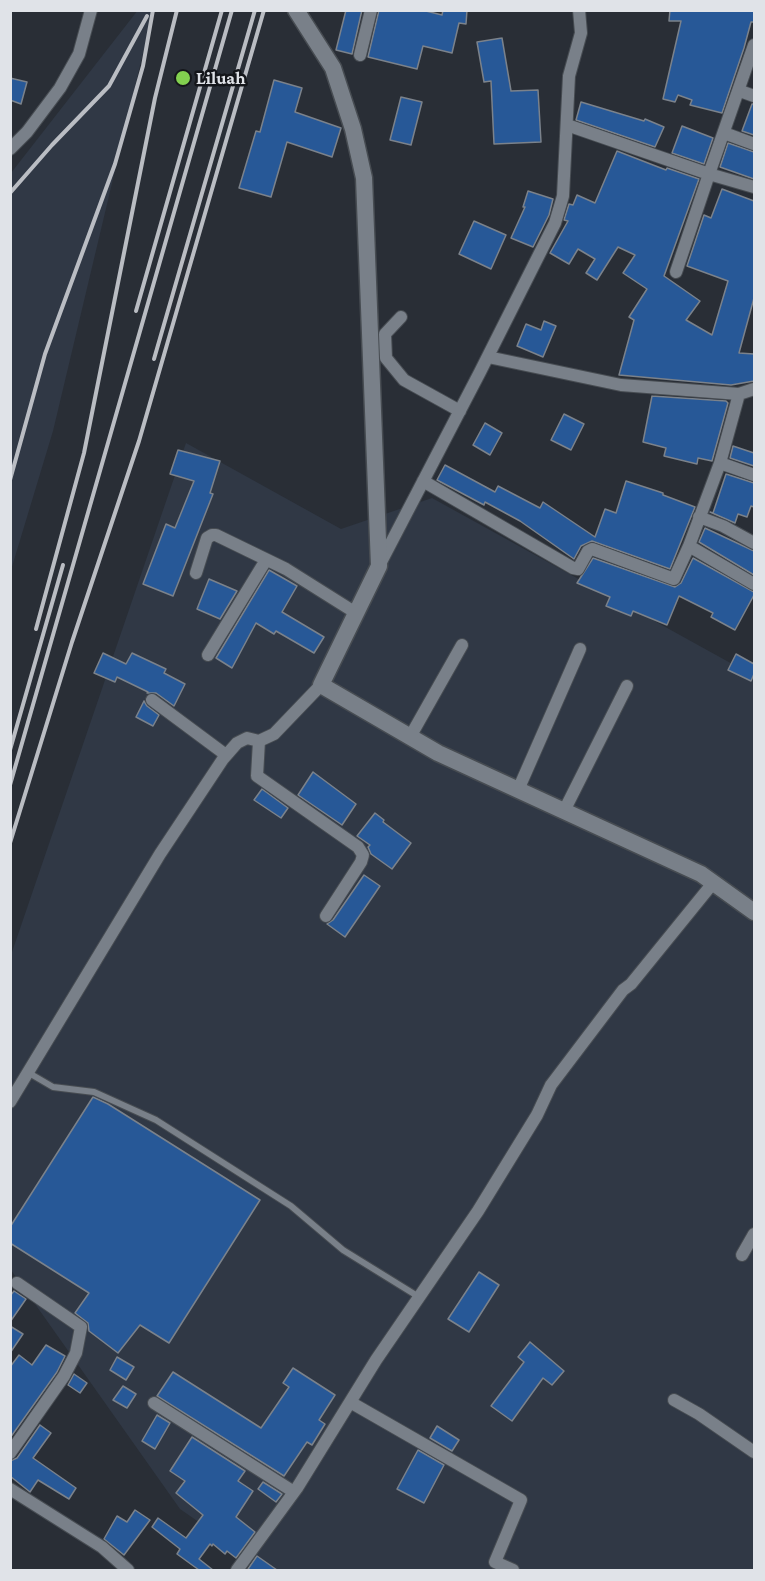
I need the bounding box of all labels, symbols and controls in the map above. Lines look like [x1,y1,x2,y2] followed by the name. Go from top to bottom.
[196,67,245,89] place label: Liluah
[174,69,192,87] marker: Liluah

